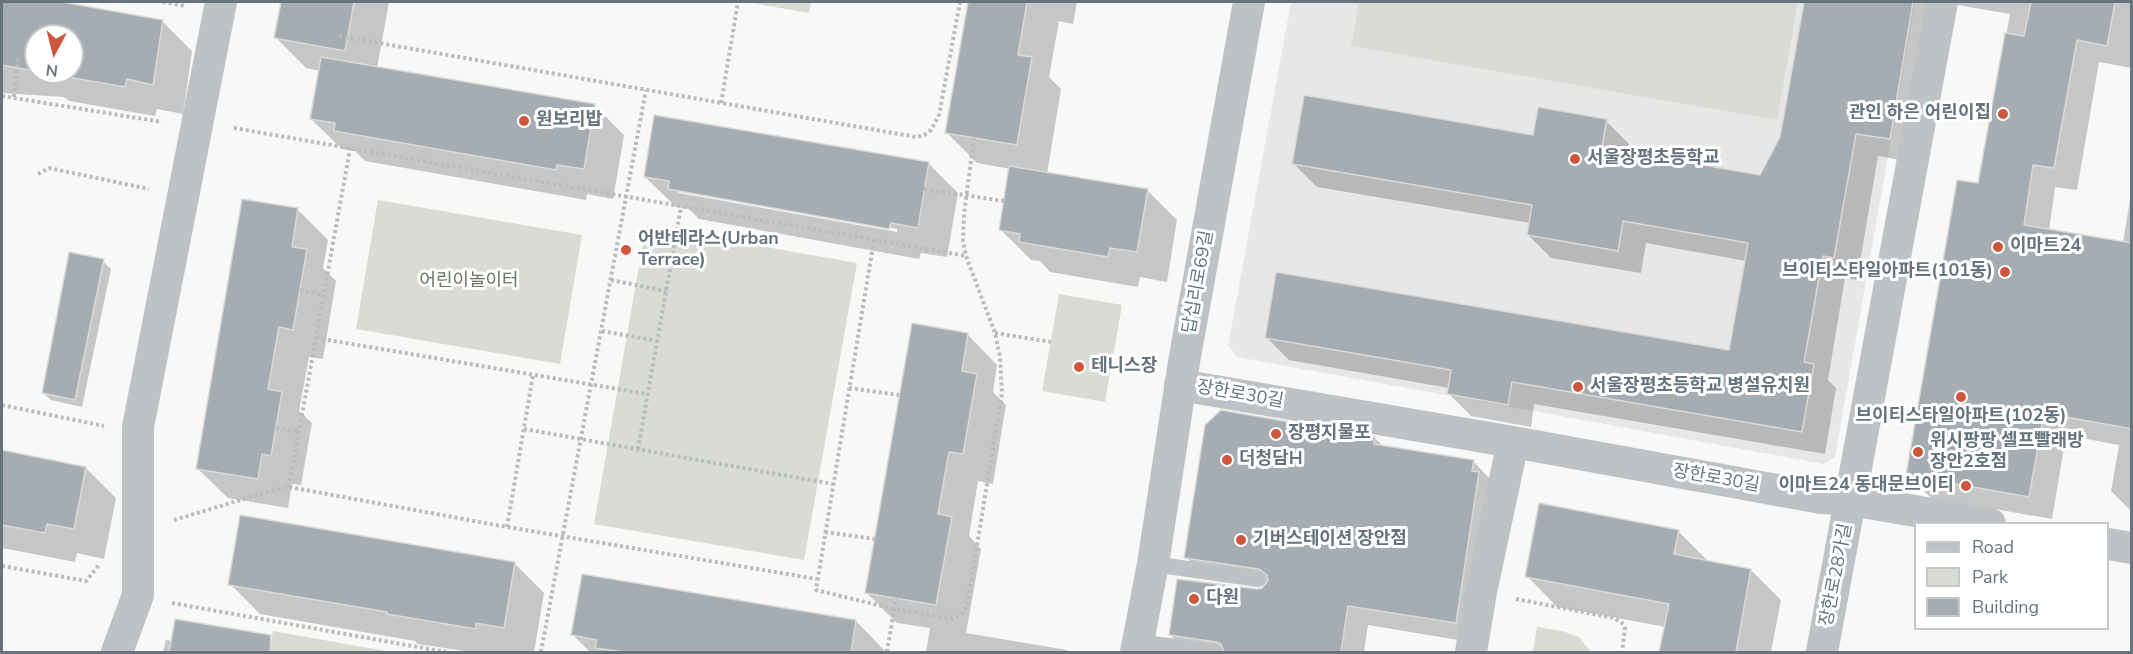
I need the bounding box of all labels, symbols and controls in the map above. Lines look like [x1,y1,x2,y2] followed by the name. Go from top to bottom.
[24,24,84,84] north arrow
[45,58,59,82] text: N
[1849,103,1991,125] place label: 관인 하은 어린이집
[1996,107,2010,121] marker: 관인 하은 어린이집
[536,110,602,132] place label: 원보리밥
[517,114,531,128] marker: 원보리밥
[1587,148,1719,170] place label: 서울장평초등학교
[1568,152,1582,166] marker: 서울장평초등학교
[638,229,779,272] place label: 어반테라스(Urban Terrace)
[1179,229,1219,335] street label: 답십리로69길
[2010,236,2081,258] place label: 이마트24
[1991,240,2005,254] marker: 이마트24
[619,243,633,257] marker: 어반테라스(Urban Terrace)
[1782,261,1993,283] place label: 브이티스타일아파트(101동)
[1998,265,2012,279] marker: 브이티스타일아파트(101동)
[419,271,519,293] park label: 어린이놀이터
[1091,356,1157,378] place label: 테니스장
[1072,360,1086,374] marker: 테니스장
[1590,376,1810,398] place label: 서울장평초등학교 병설유치원
[1195,377,1285,413] street label: 장한로30길
[1571,380,1585,394] marker: 서울장평초등학교 병설유치원
[1954,390,1968,404] marker: 브이티스타일아파트(102동)
[1856,406,2066,428] place label: 브이티스타일아파트(102동)
[1288,423,1371,445] place label: 장평지물포
[1269,427,1283,441] marker: 장평지물포
[1930,431,2084,474] place label: 위시팡팡 셀프빨래방 장안2호점
[1911,445,1925,459] marker: 위시팡팡 셀프빨래방 장안2호점
[1239,449,1303,471] place label: 더청담H
[1220,453,1234,467] marker: 더청담H
[1671,461,1761,497] street label: 장한로30길
[1779,475,1954,497] place label: 이마트24 동대문브이티
[1959,479,1973,493] marker: 이마트24 동대문브이티
[1816,522,1858,628] street label: 장한로28가길
[1914,522,2109,630] legend
[1253,529,1407,551] place label: 기버스테이션 장안점
[1234,533,1248,547] marker: 기버스테이션 장안점
[1972,535,2014,559] text: Road
[1972,565,2008,589] text: Park
[1206,588,1239,610] place label: 다원
[1187,592,1201,606] marker: 다원
[1972,595,2039,619] text: Building

